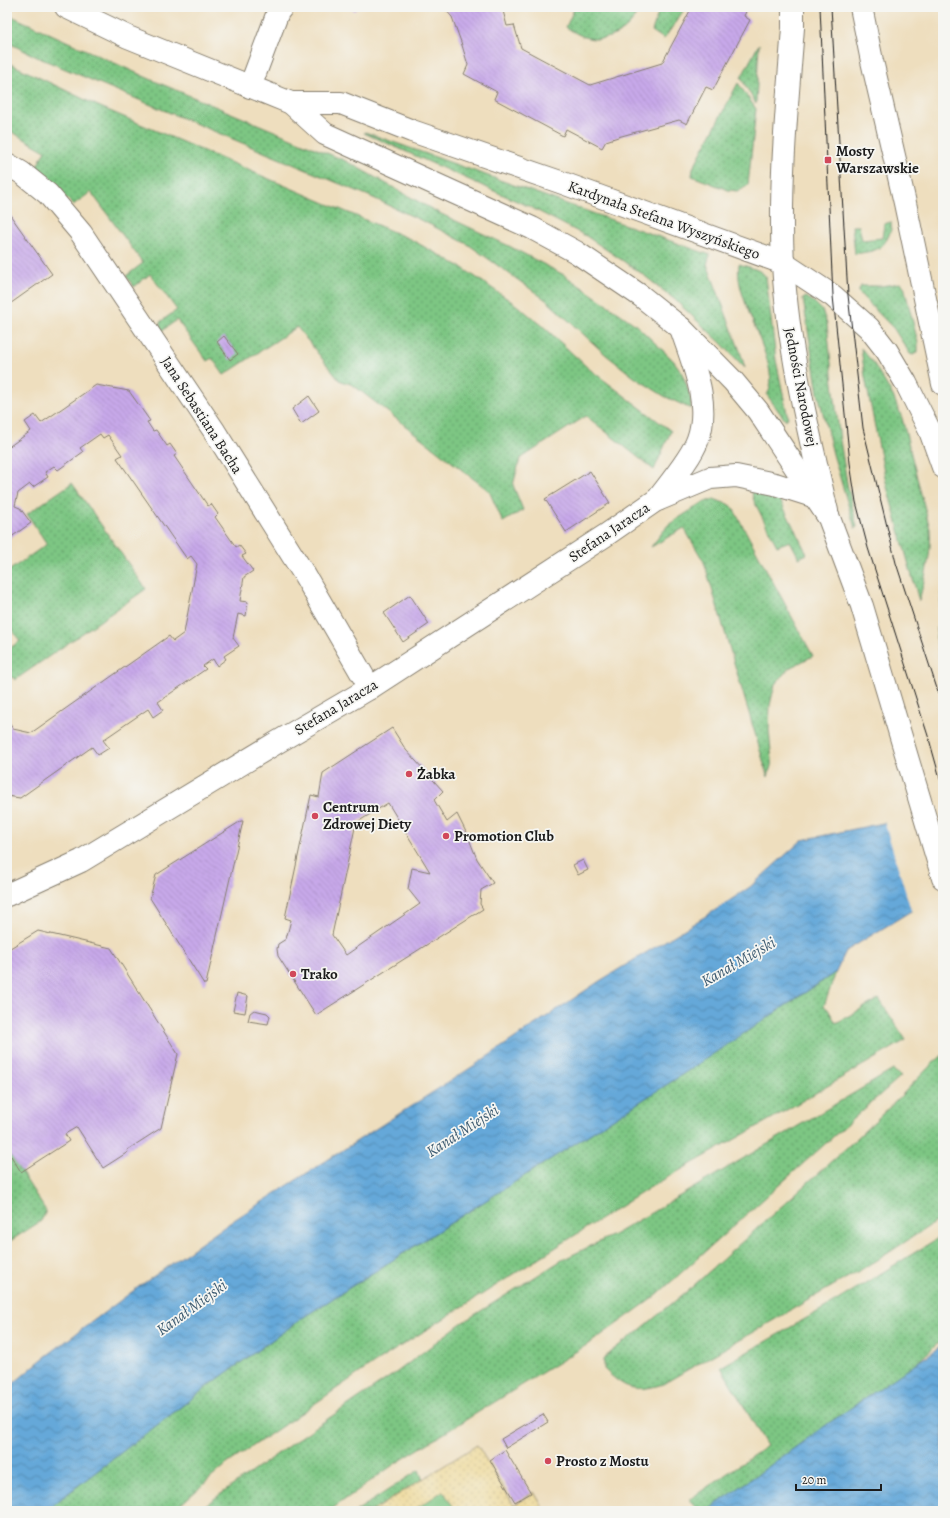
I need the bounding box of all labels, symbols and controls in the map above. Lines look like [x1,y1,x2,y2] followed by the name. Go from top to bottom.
[835,141,919,178] place label: Mosty Warszawskie
[823,155,833,165] marker: Mosty Warszawskie
[565,176,763,264] street label: Kardynała Stefana Wyszyńskiego
[780,326,822,448] street label: Jedności Narodowej
[156,352,248,478] street label: Jana Sebastiana Bacha
[564,497,654,567] street label: Stefana Jaracza
[291,674,381,740] street label: Stefana Jaracza
[417,764,456,784] place label: Żabka
[404,769,414,779] marker: Żabka
[323,797,412,834] place label: Centrum Zdrowej Diety
[310,811,320,821] marker: Centrum Zdrowej Diety
[454,826,554,846] place label: Promotion Club
[441,831,451,841] marker: Promotion Club
[697,932,780,992] water label: Kanał Miejski
[301,964,338,984] place label: Trako
[288,969,298,979] marker: Trako
[422,1099,503,1163] water label: Kanał Miejski
[152,1275,231,1341] water label: Kanał Miejski
[556,1451,650,1471] place label: Prosto z Mostu
[543,1456,553,1466] marker: Prosto z Mostu
[796,1466,881,1492] scale bar
[802,1472,826,1488] text: 20 m

